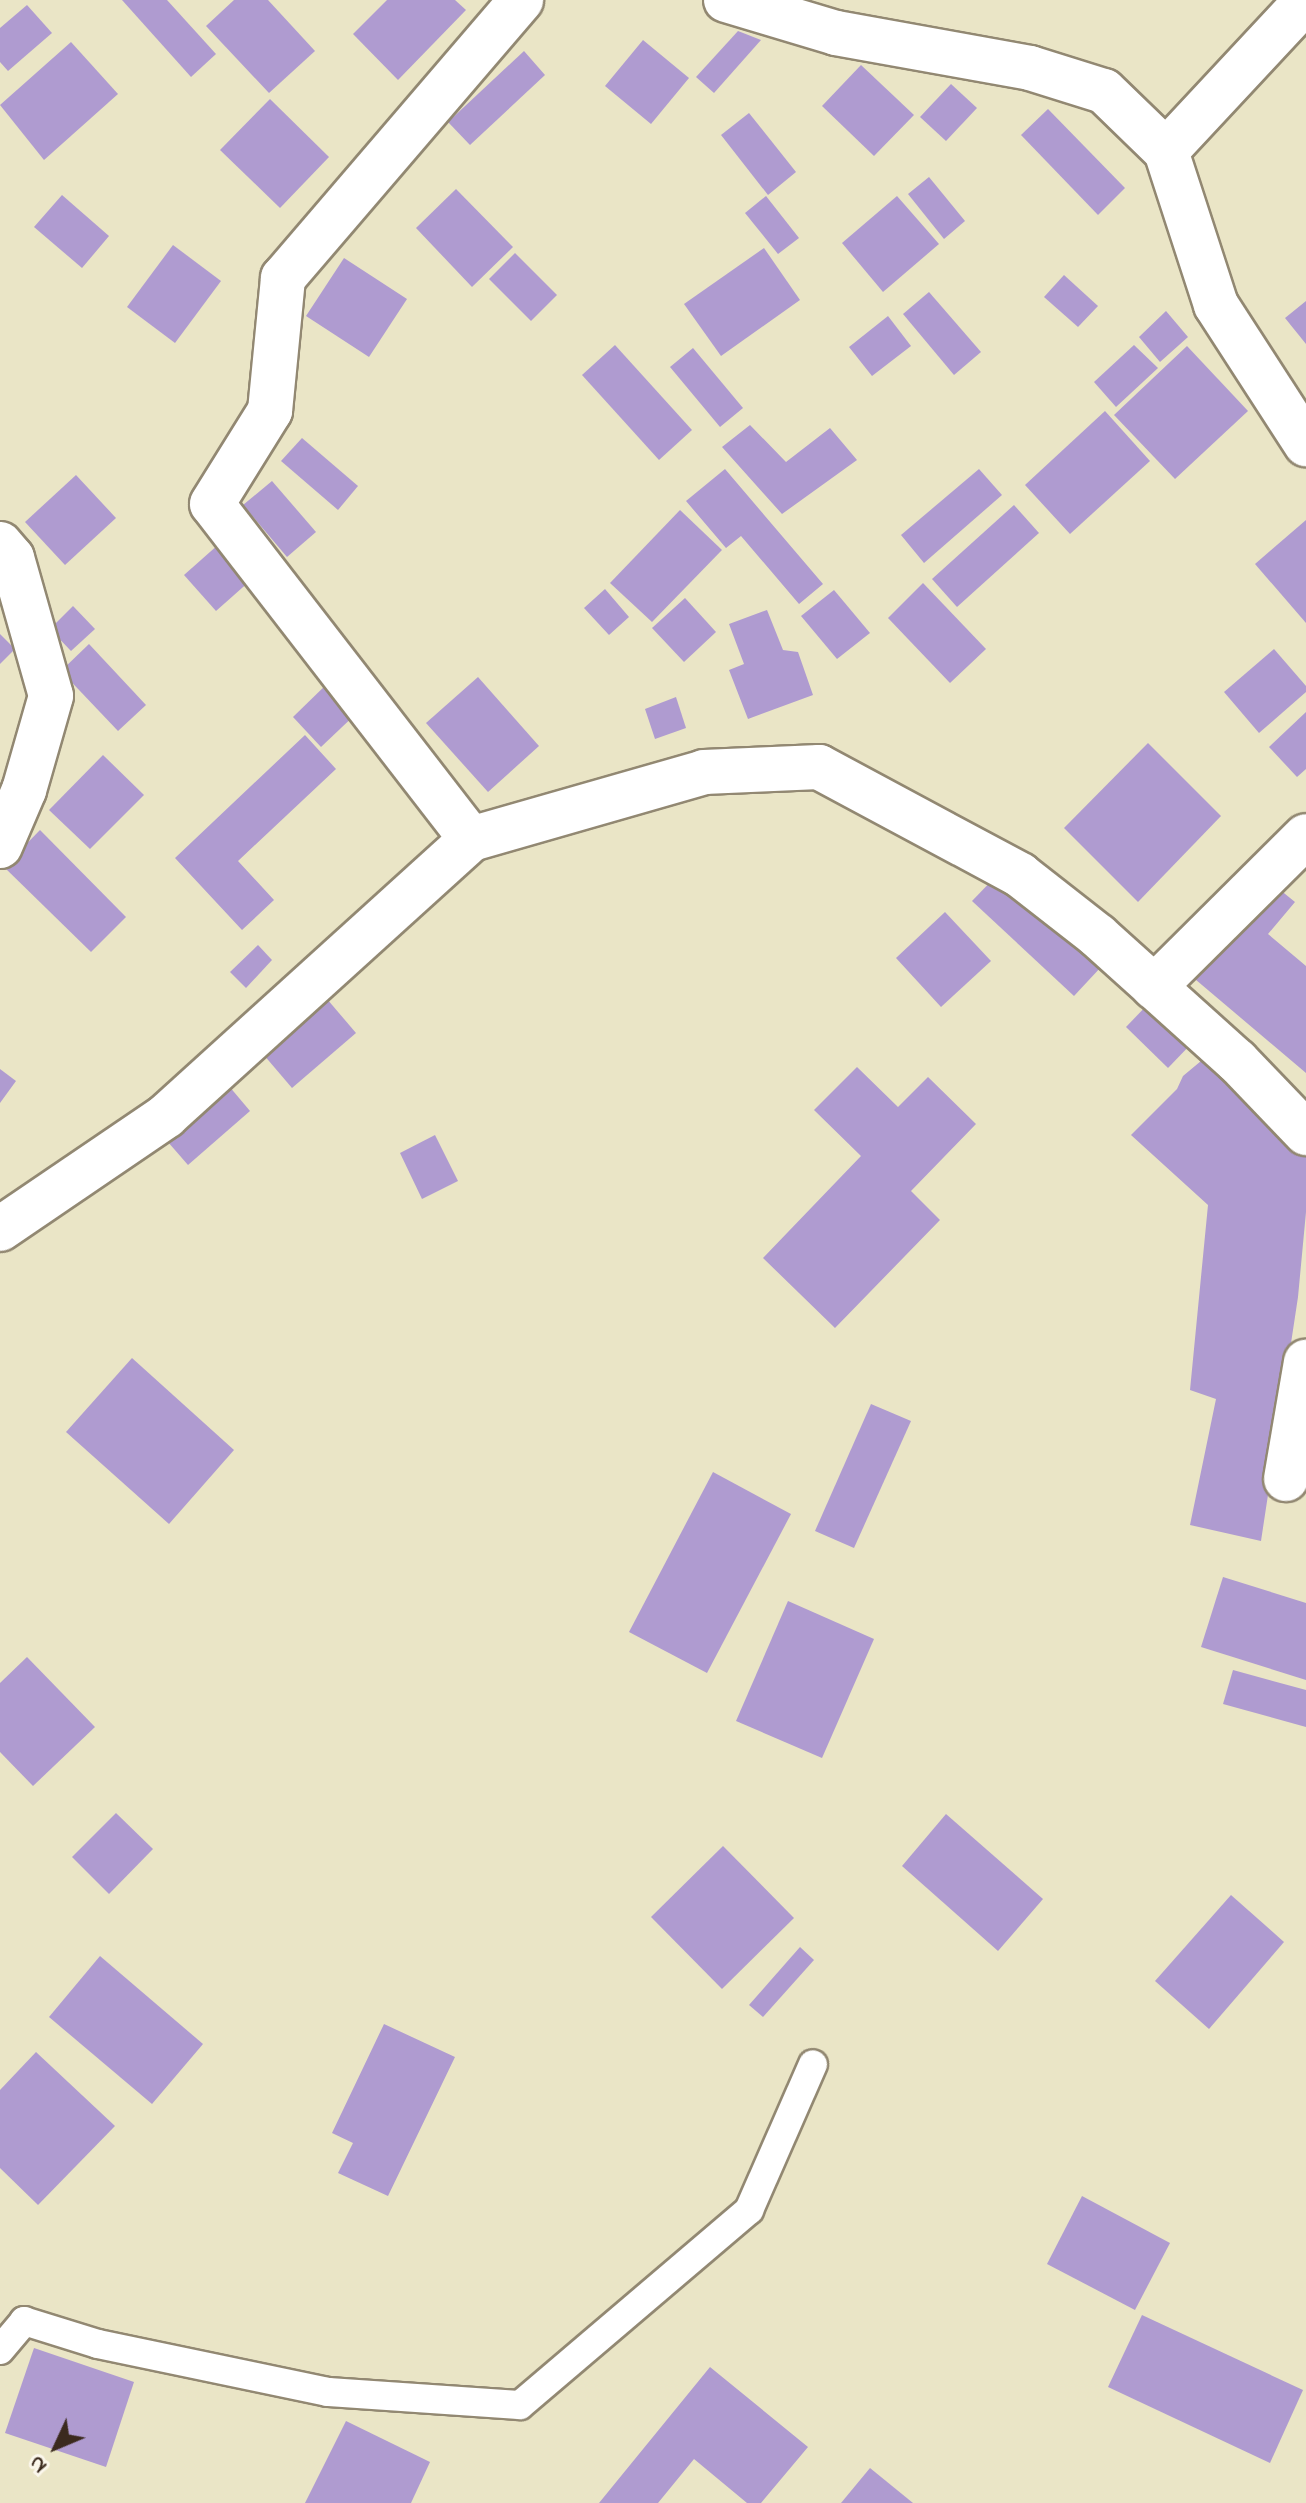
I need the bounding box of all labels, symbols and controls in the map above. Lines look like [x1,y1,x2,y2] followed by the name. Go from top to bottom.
[16,2407,96,2487] north arrow
[22,2447,55,2480] text: N

